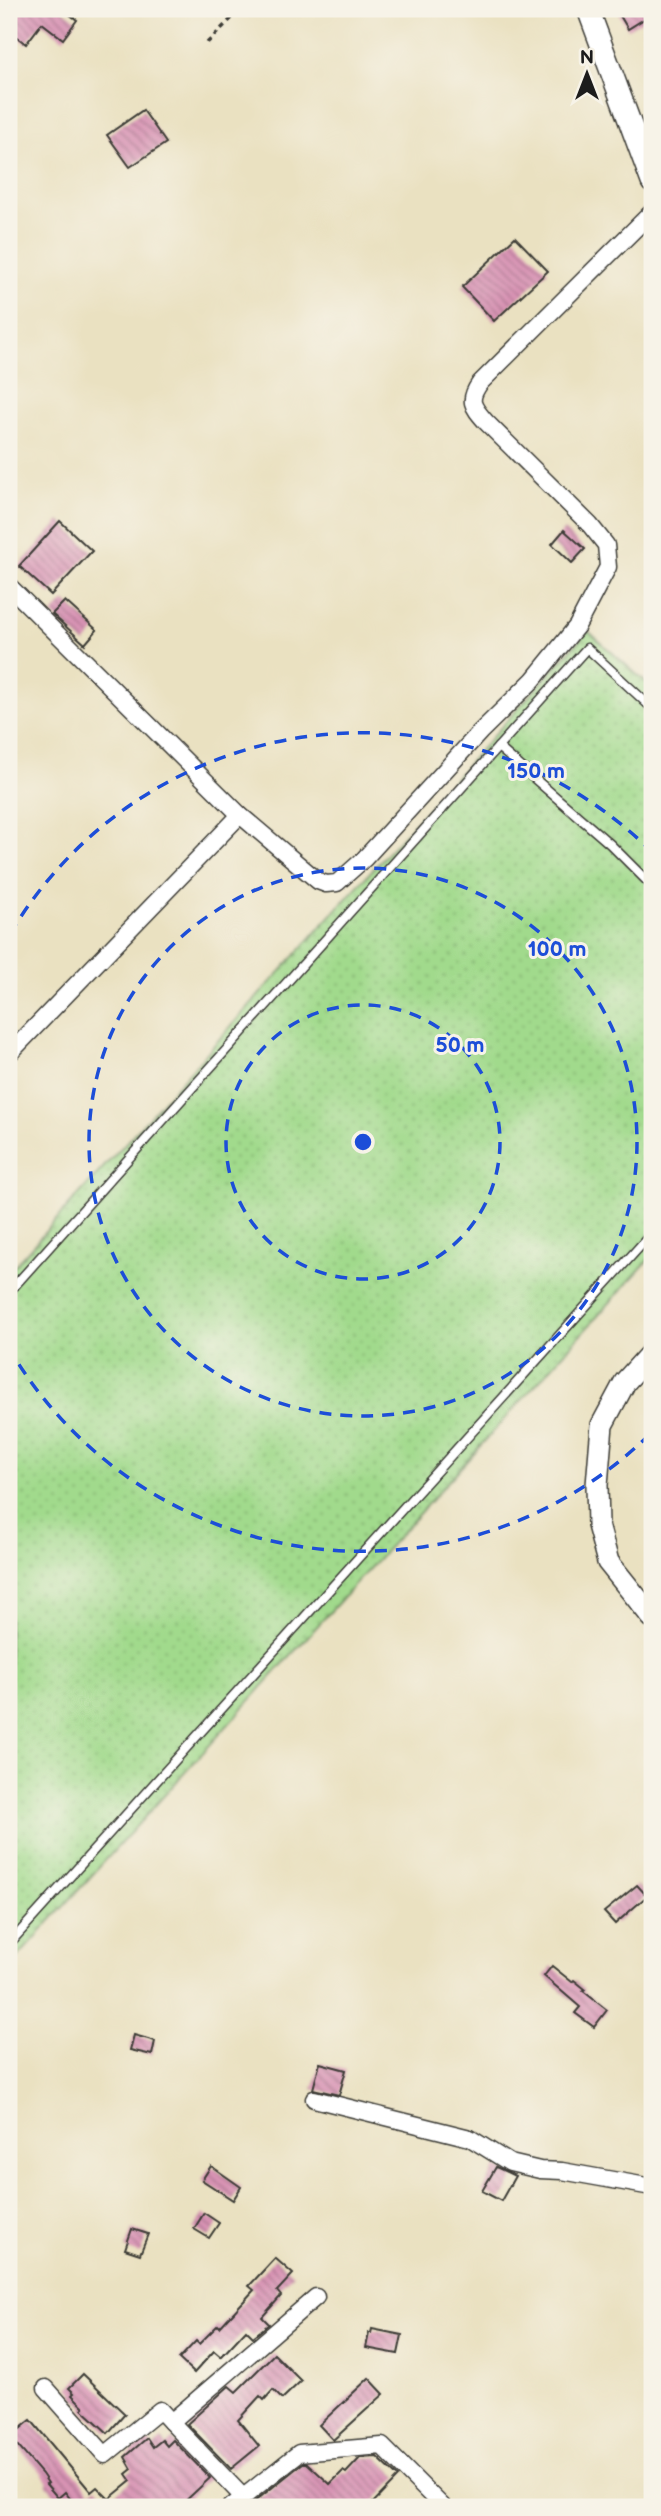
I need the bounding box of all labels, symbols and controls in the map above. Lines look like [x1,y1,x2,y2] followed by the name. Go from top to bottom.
[552,38,622,108] north arrow
[580,47,594,70] text: N
[507,759,565,784] text: 150 m
[528,937,586,962] text: 100 m
[436,1033,484,1058] text: 50 m
[351,1130,375,1154] centre of rings

